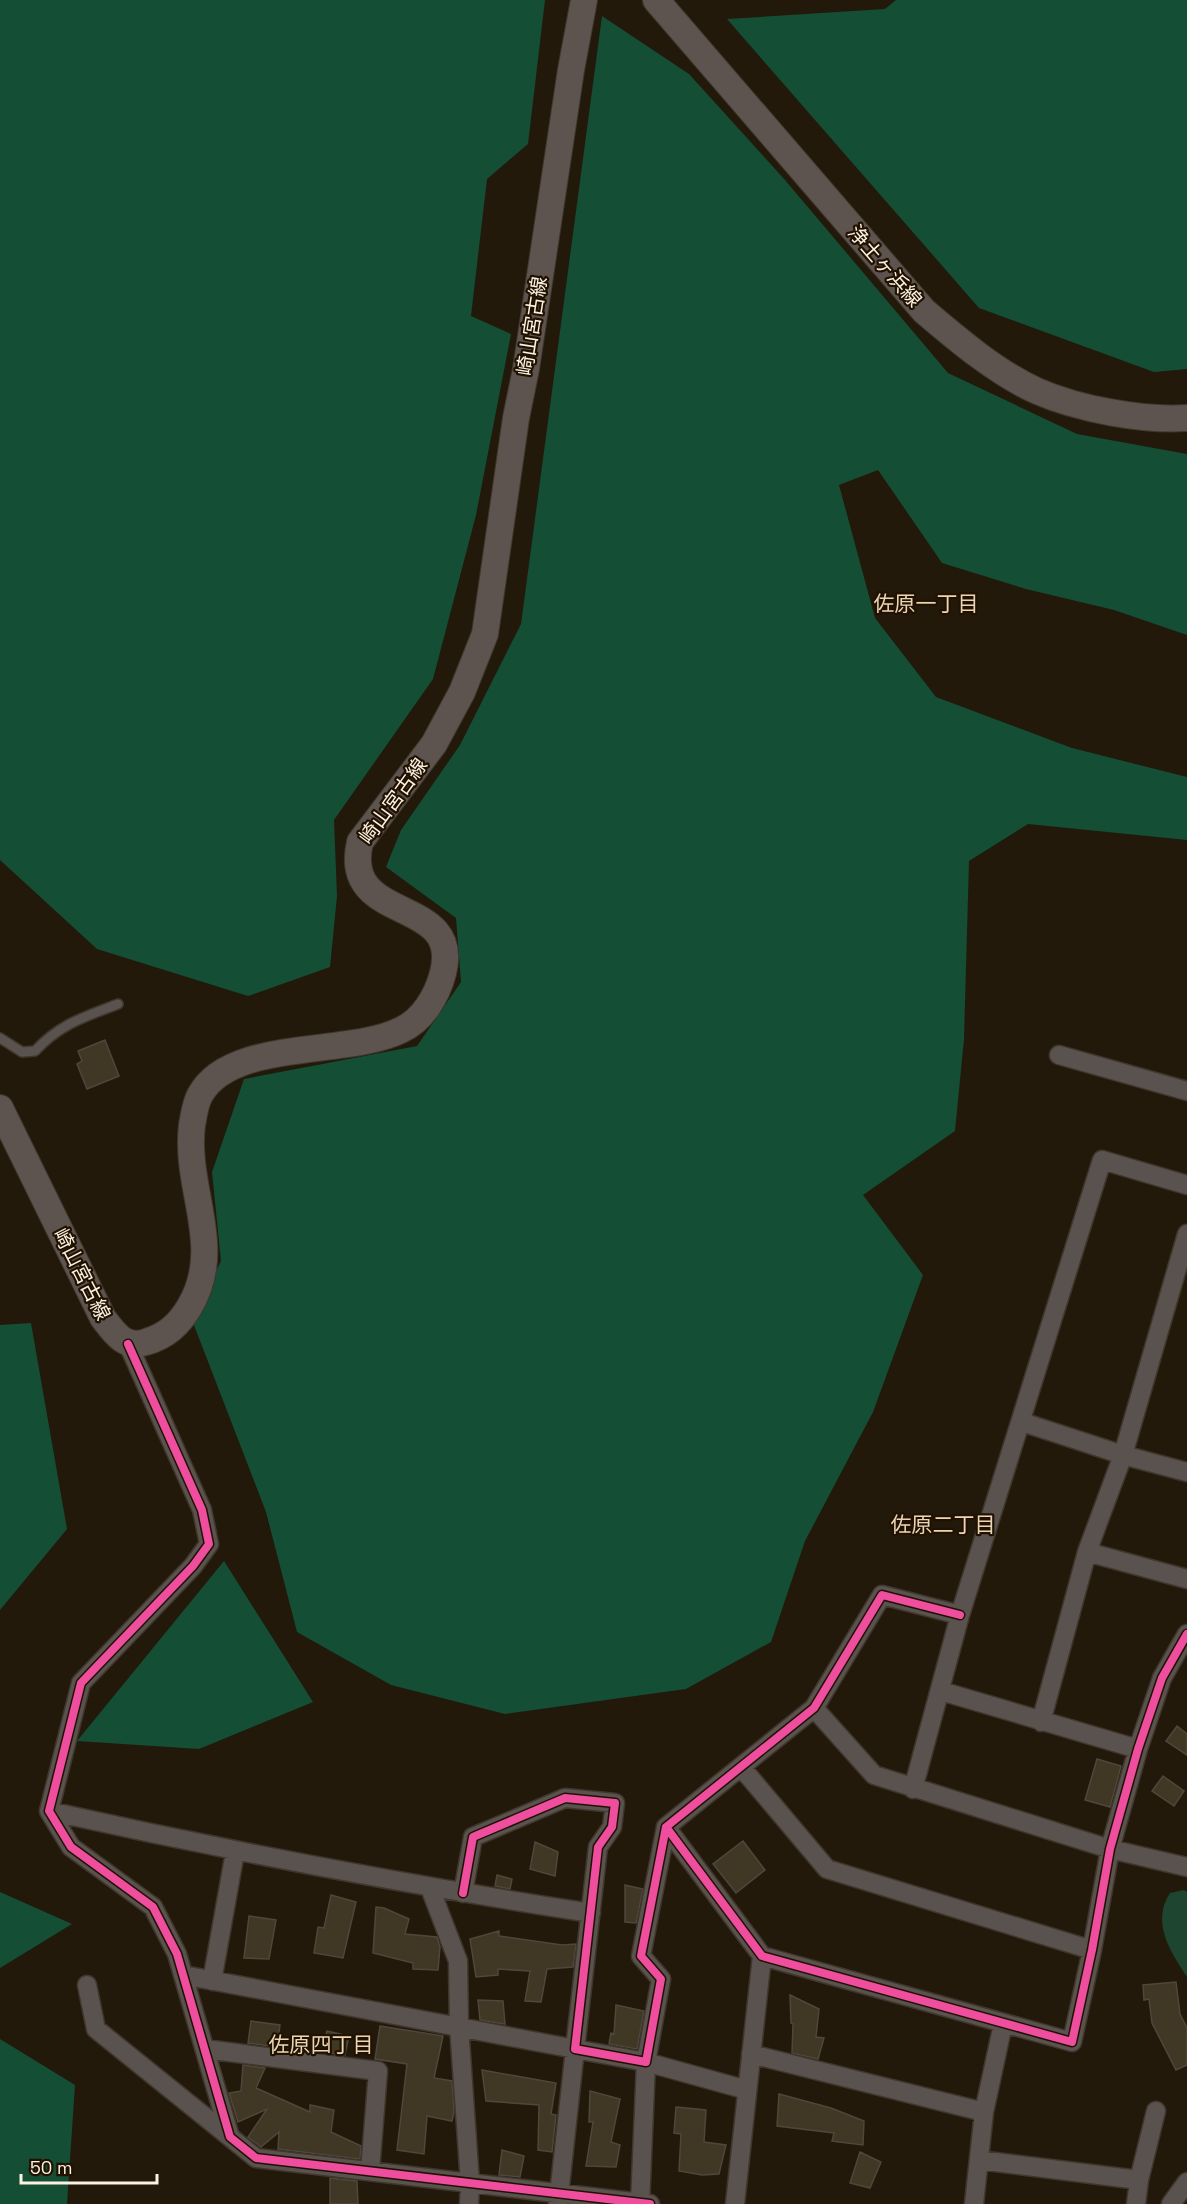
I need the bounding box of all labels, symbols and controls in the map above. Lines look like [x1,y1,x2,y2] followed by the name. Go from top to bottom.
[842,220,928,312] street label: 浄土ヶ浜線
[511,275,553,377] street label: 崎山宮古線
[874,590,979,617] district label: 佐原一丁目
[353,753,433,849] street label: 崎山宮古線
[48,1224,116,1324] street label: 崎山宮古線
[891,1511,996,1538] district label: 佐原二丁目
[269,2031,374,2058] district label: 佐原四丁目
[21,2147,158,2185] scale bar
[30,2156,72,2179] text: 50 m

